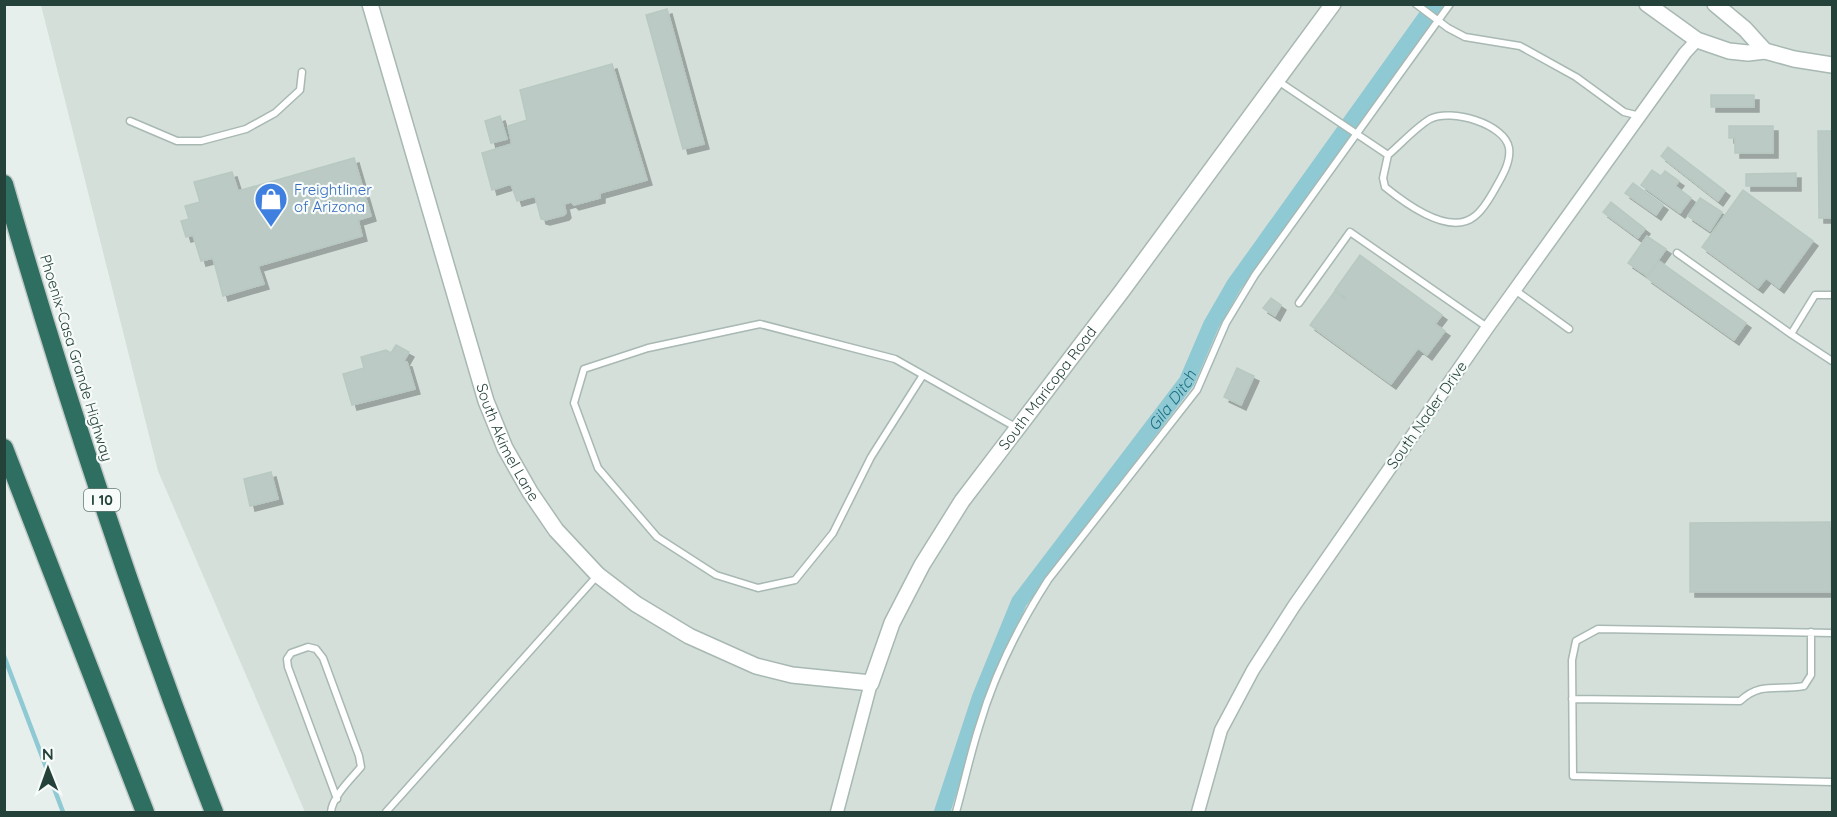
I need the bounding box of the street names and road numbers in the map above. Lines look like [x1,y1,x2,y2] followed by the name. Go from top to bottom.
[36,252,117,464] street label: Phoenix-Casa Grande Highway
[994,322,1101,454] street label: South Maricopa Road
[1382,357,1471,472] street label: South Nader Drive
[472,381,544,505] street label: South Akimel Lane
[84,489,120,511] road number: I 10

